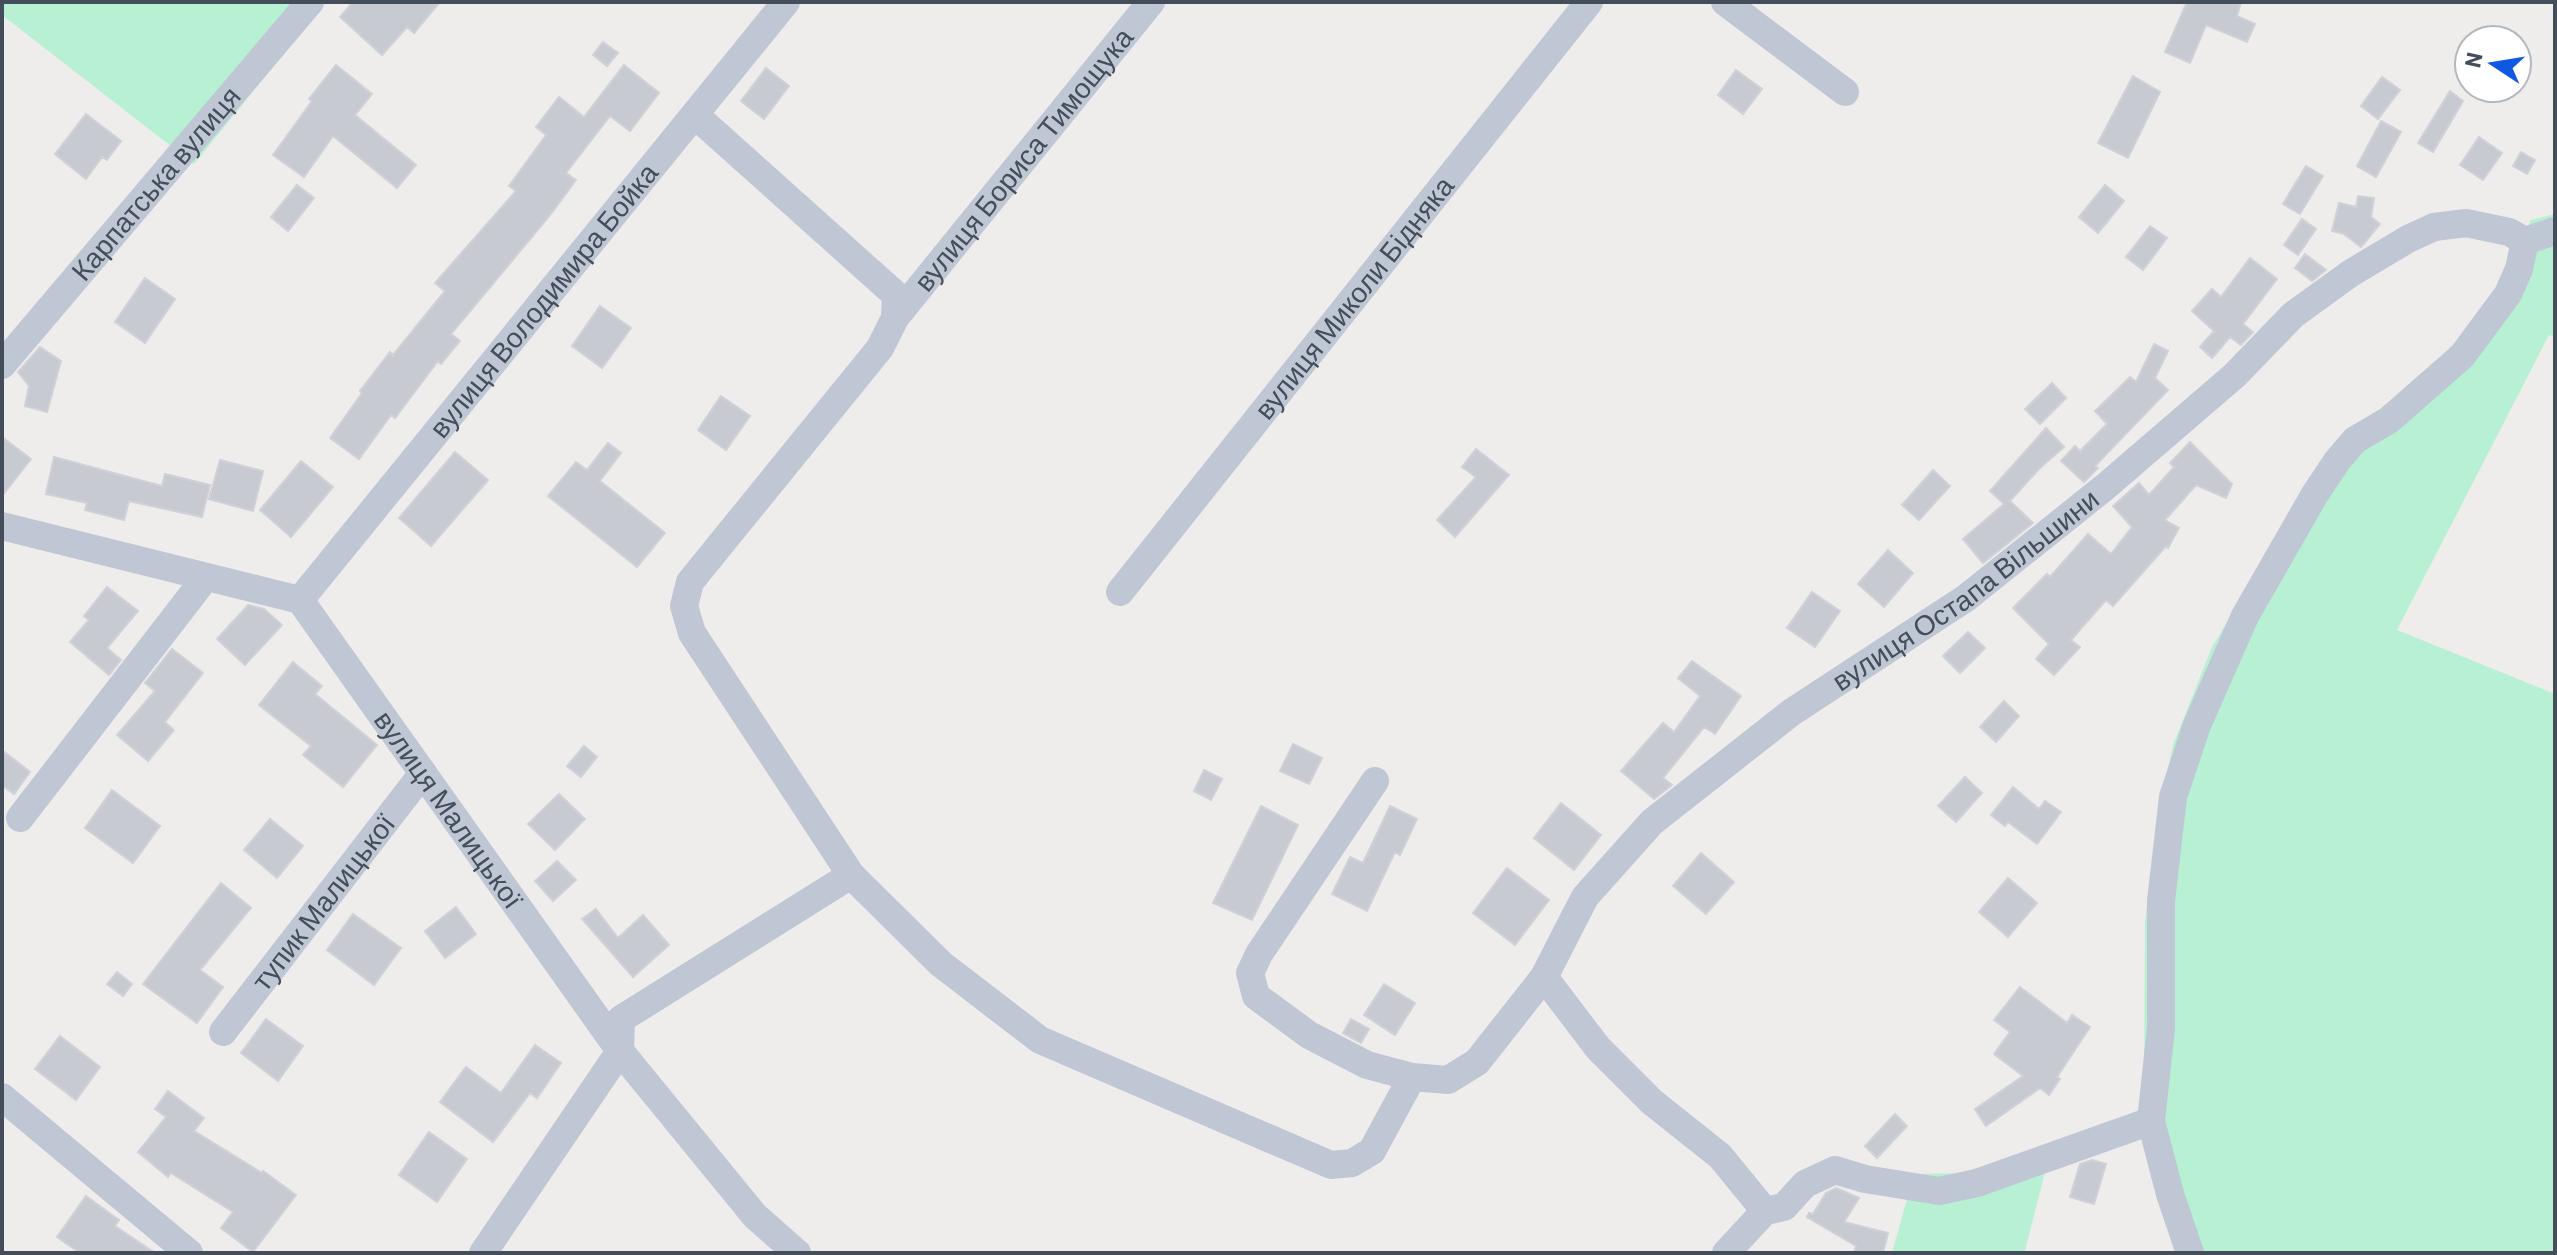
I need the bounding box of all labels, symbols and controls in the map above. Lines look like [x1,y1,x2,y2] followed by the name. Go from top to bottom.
[906,20,1140,297] street label: вулиця Бориса Тимощука
[2453,24,2533,104] north arrow
[2458,50,2487,69] text: N
[63,79,247,287] street label: Карпатська вулиця
[421,156,664,444] street label: вулиця Володимира Бойка
[1246,168,1460,425] street label: вулиця Миколи Бідняка
[1825,481,2105,697] street label: вулиця Остапа Вільшини
[368,704,531,915] street label: вулиця Малицької
[244,806,401,997] street label: тупик Малицької

